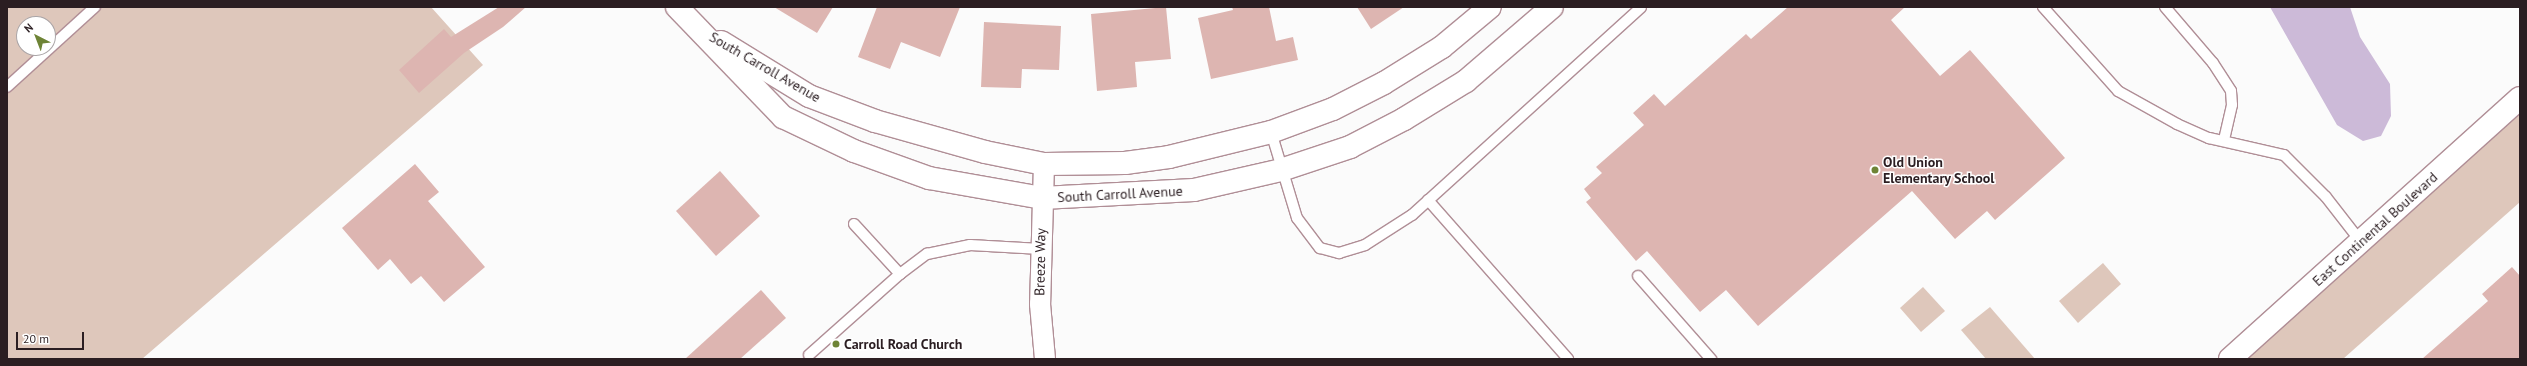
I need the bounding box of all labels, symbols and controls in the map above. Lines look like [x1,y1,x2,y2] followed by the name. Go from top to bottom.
[16,16,56,56] north arrow
[21,20,36,35] text: N
[706,28,824,106] street label: South Carroll Avenue
[1883,154,1995,186] place label: Old Union Elementary School
[1870,165,1880,175] marker: Old Union Elementary School
[2309,169,2441,289] street label: East Continental Boulevard
[1057,182,1183,206] street label: South Carroll Avenue
[1031,228,1049,296] street label: Breeze Way
[18,324,86,350] scale bar
[23,331,49,346] text: 20 m
[844,336,963,352] place label: Carroll Road Church
[831,339,841,349] marker: Carroll Road Church

